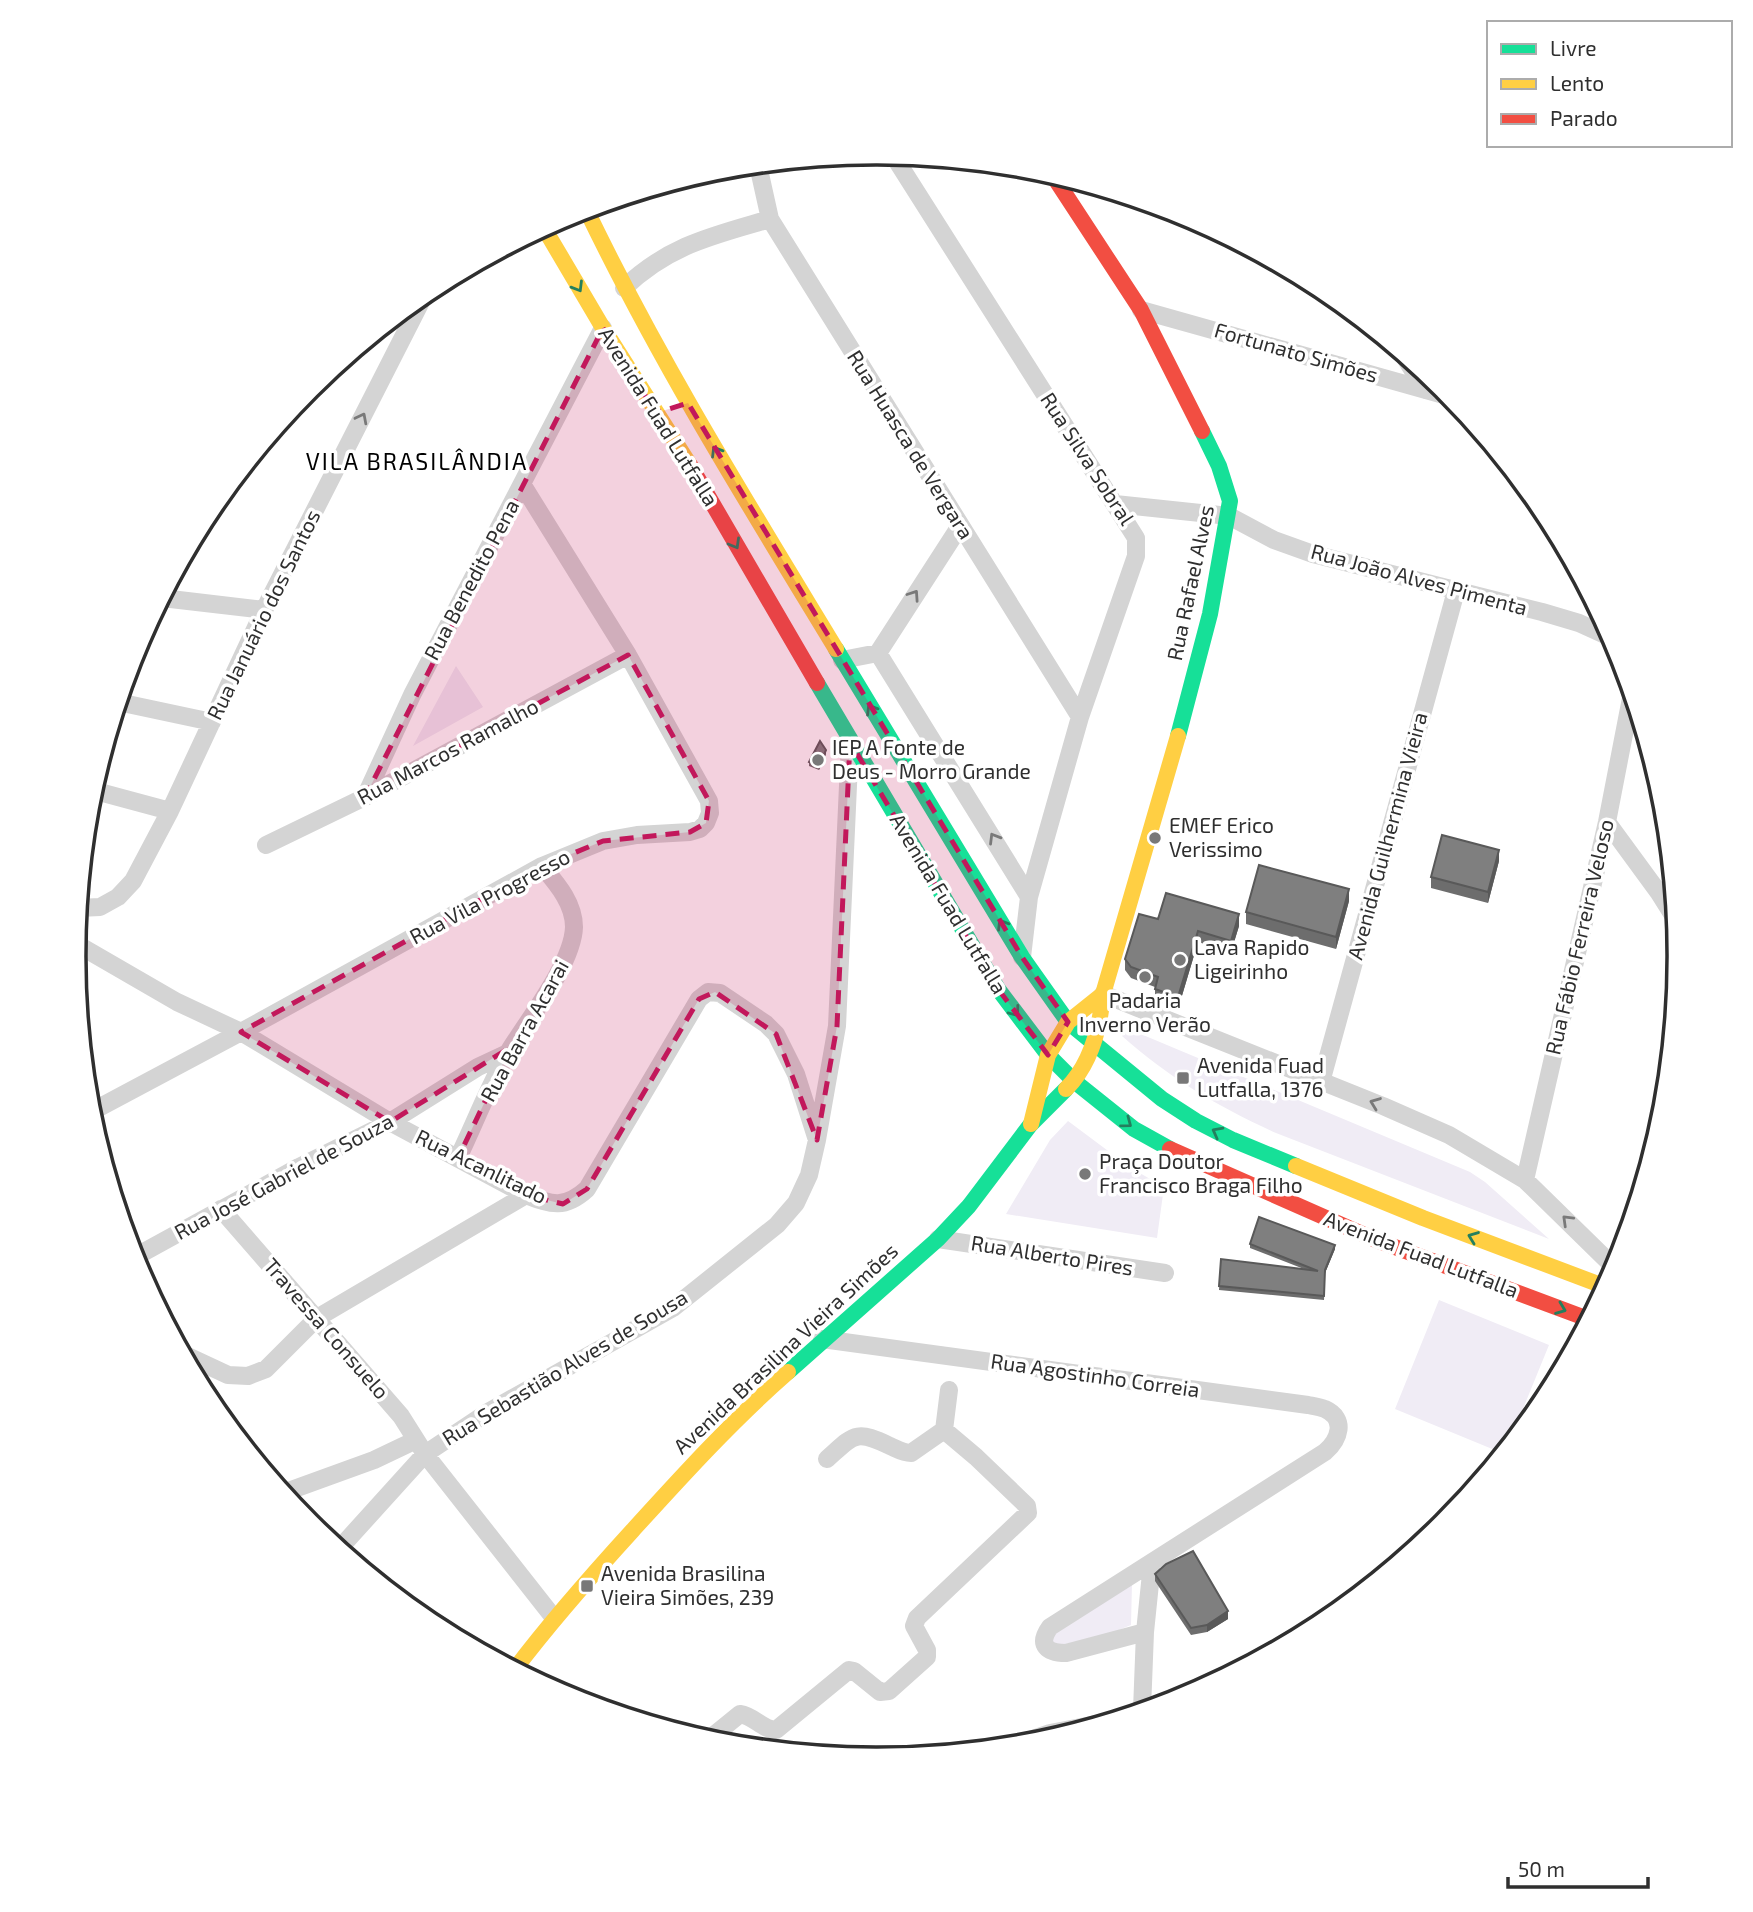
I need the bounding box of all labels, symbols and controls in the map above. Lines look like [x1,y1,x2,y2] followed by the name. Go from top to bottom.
[1487,21,1732,147] legend
[1550,35,1597,60] text: Livre
[1550,70,1604,95] text: Lento
[1550,105,1618,130] text: Parado
[570,279,583,292] one-way arrow
[1212,316,1381,387] street label: Fortunato Simões
[594,322,724,510] street label: Avenida Fuad Lutfalla
[843,345,980,543] street label: Rua Huasca de Vergara
[1036,387,1141,530] street label: Rua Silva Sobral
[353,413,367,425] one-way arrow
[711,446,724,459] one-way arrow
[306,447,528,475] district label: VILA BRASILÂNDIA
[418,495,524,664] street label: Rua Benedito Pena
[1161,503,1218,663] street label: Rua Rafael Alves
[201,505,324,724] street label: Rua Januário dos Santos
[727,536,740,549] one-way arrow
[1308,538,1530,619] street label: Rua João Alves Pimenta
[906,590,918,603] one-way arrow
[352,692,542,809] street label: Rua Marcos Ramalho
[867,704,880,717] one-way arrow
[1341,709,1432,962] street label: Avenida Guilhermina Vieira
[832,734,1031,783] place label: IEP A Fonte de Deus - Morro Grande
[810,752,826,768] marker: IEP A Fonte de Deus - Morro Grande
[886,808,1013,998] street label: Avenida Fuad Lutfalla
[1169,812,1274,861] place label: EMEF Erico Verissimo
[1539,817,1618,1057] street label: Rua Fábio Ferreira Veloso
[1147,830,1163,846] marker: EMEF Erico Verissimo
[989,833,1002,846] one-way arrow
[405,843,574,948] street label: Rua Vila Progresso
[998,919,1011,932] one-way arrow
[1194,934,1309,983] place label: Lava Rapido Ligeirinho
[1172,952,1188,968] marker: Lava Rapido Ligeirinho
[474,955,573,1106] street label: Rua Barra Acarai
[1137,969,1153,985] marker: Padaria Inverno Verão
[1079,987,1211,1036] place label: Padaria Inverno Verão
[1007,1004,1020,1017] one-way arrow
[1197,1052,1324,1101] place label: Avenida Fuad Lutfalla, 1376
[1175,1070,1191,1086] marker: Avenida Fuad Lutfalla, 1376
[1370,1097,1382,1111] one-way arrow
[170,1107,397,1244] street label: Rua José Gabriel de Souza
[1120,1115,1132,1128] one-way arrow
[412,1123,551,1208] street label: Rua Acanlitado
[1212,1126,1225,1140] one-way arrow
[1099,1148,1303,1197] place label: Praça Doutor Francisco Braga Filho
[1077,1166,1093,1182] marker: Praça Doutor Francisco Braga Filho
[1321,1205,1522,1302] street label: Avenida Fuad Lutfalla
[1563,1216,1576,1229] one-way arrow
[969,1229,1135,1280] street label: Rua Alberto Pires
[1467,1231,1480,1245] one-way arrow
[668,1237,902,1458] street label: Avenida Brasilina Vieira Simões
[259,1253,395,1403] street label: Travessa Consuelo
[437,1283,691,1450] street label: Rua Sebastião Alves de Sousa
[1554,1301,1567,1315] one-way arrow
[989,1347,1201,1402] street label: Rua Agostinho Correia
[601,1560,774,1609] place label: Avenida Brasilina Vieira Simões, 239
[579,1578,595,1594] marker: Avenida Brasilina Vieira Simões, 239
[1508,1846,1648,1890] scale bar
[1518,1856,1565,1881] text: 50 m

